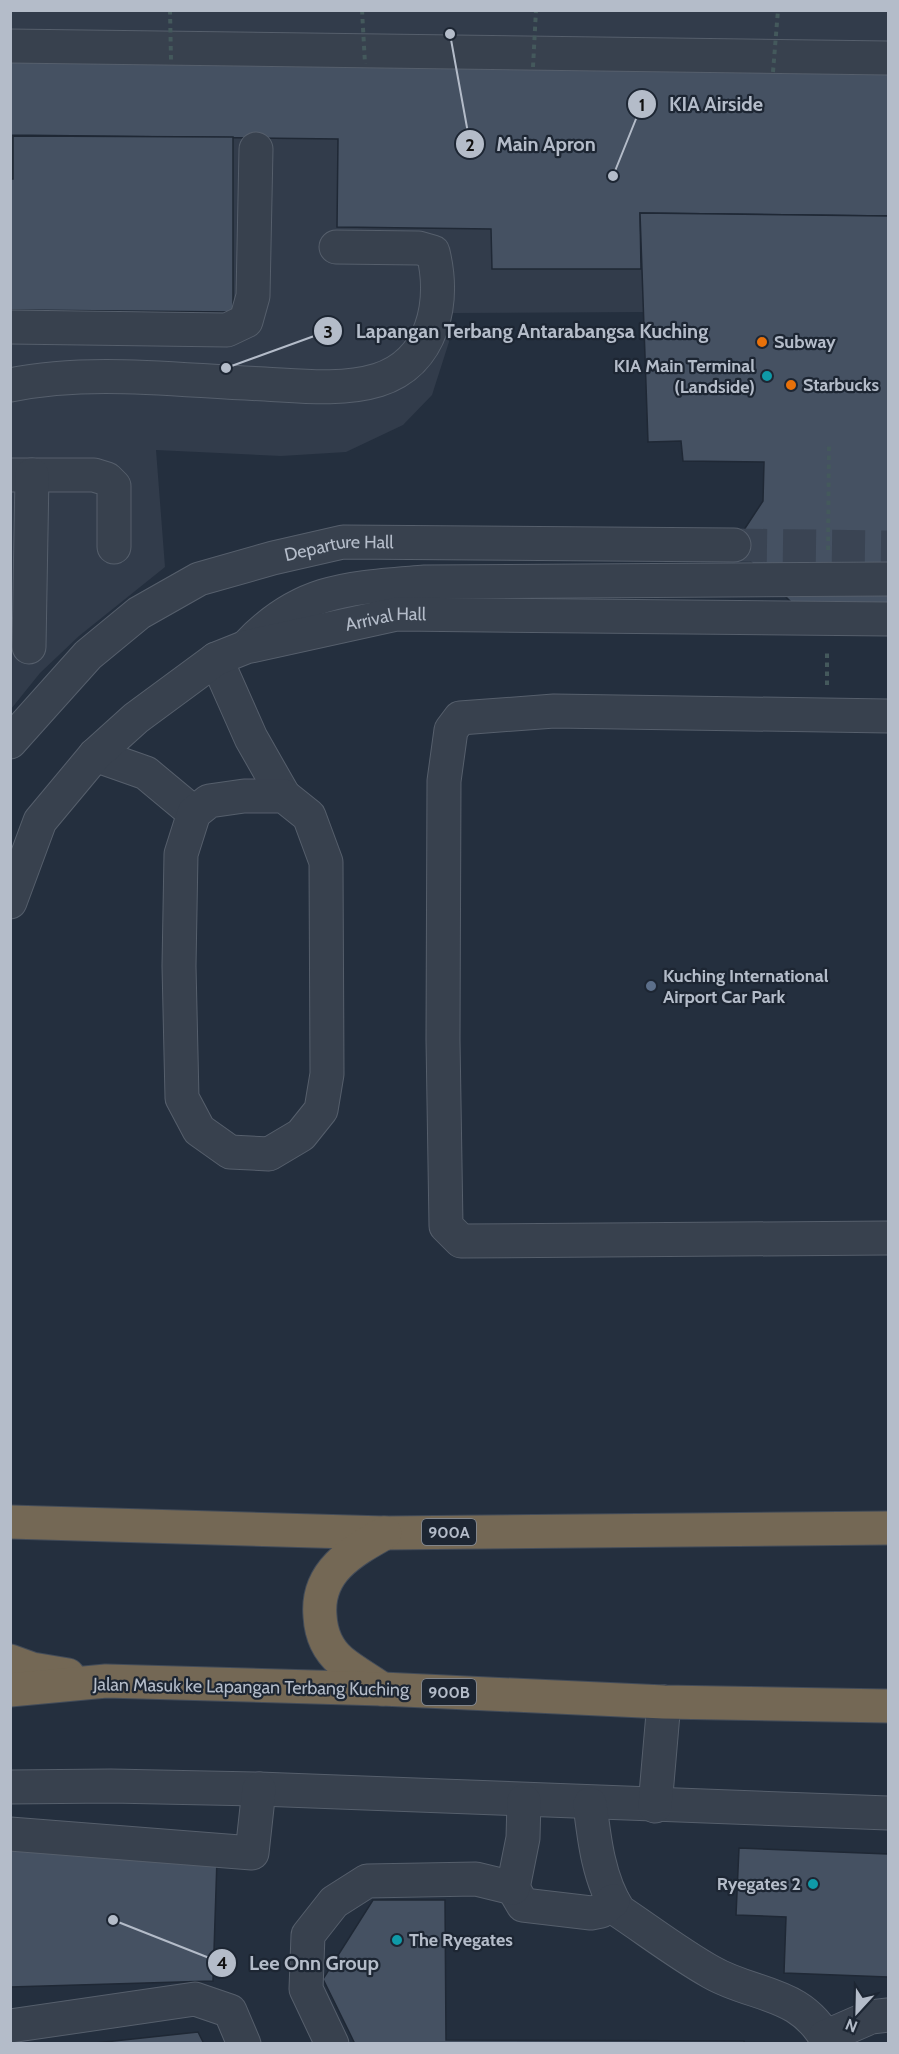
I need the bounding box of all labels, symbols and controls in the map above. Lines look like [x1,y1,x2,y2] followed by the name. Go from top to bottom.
[627,85,775,123] callout: KIA Airside
[669,92,763,116] text: KIA Airside
[639,94,645,116] text: 1
[455,125,608,163] callout: Main Apron
[496,132,596,156] text: Main Apron
[465,134,475,156] text: 2
[313,312,720,350] callout: Lapangan Terbang Antarabangsa Kuching
[356,319,708,343] text: Lapangan Terbang Antarabangsa Kuching
[323,321,333,343] text: 3
[774,331,836,353] place label: Subway
[755,335,769,349] marker: Subway
[614,355,755,398] place label: KIA Main Terminal (Landside)
[760,369,774,383] marker: KIA Main Terminal (Landside)
[803,374,879,396] place label: Starbucks
[784,378,798,392] marker: Starbucks
[282,531,394,566] street label: Departure Hall
[343,603,427,636] street label: Arrival Hall
[663,965,829,1008] place label: Kuching International Airport Car Park
[644,979,658,993] marker: Kuching International Airport Car Park
[422,1519,476,1545] road number: 900A
[92,1673,410,1701] street label: Jalan Masuk ke Lapangan Terbang Kuching
[422,1679,476,1705] road number: 900B
[717,1873,801,1895] place label: Ryegates 2
[806,1877,820,1891] marker: Ryegates 2
[409,1929,513,1951] place label: The Ryegates
[390,1933,404,1947] marker: The Ryegates
[207,1944,391,1982] callout: Lee Onn Group
[249,1951,379,1975] text: Lee Onn Group
[216,1952,228,1974] text: 4
[827,1982,887,2042] north arrow
[843,2015,860,2036] text: N

